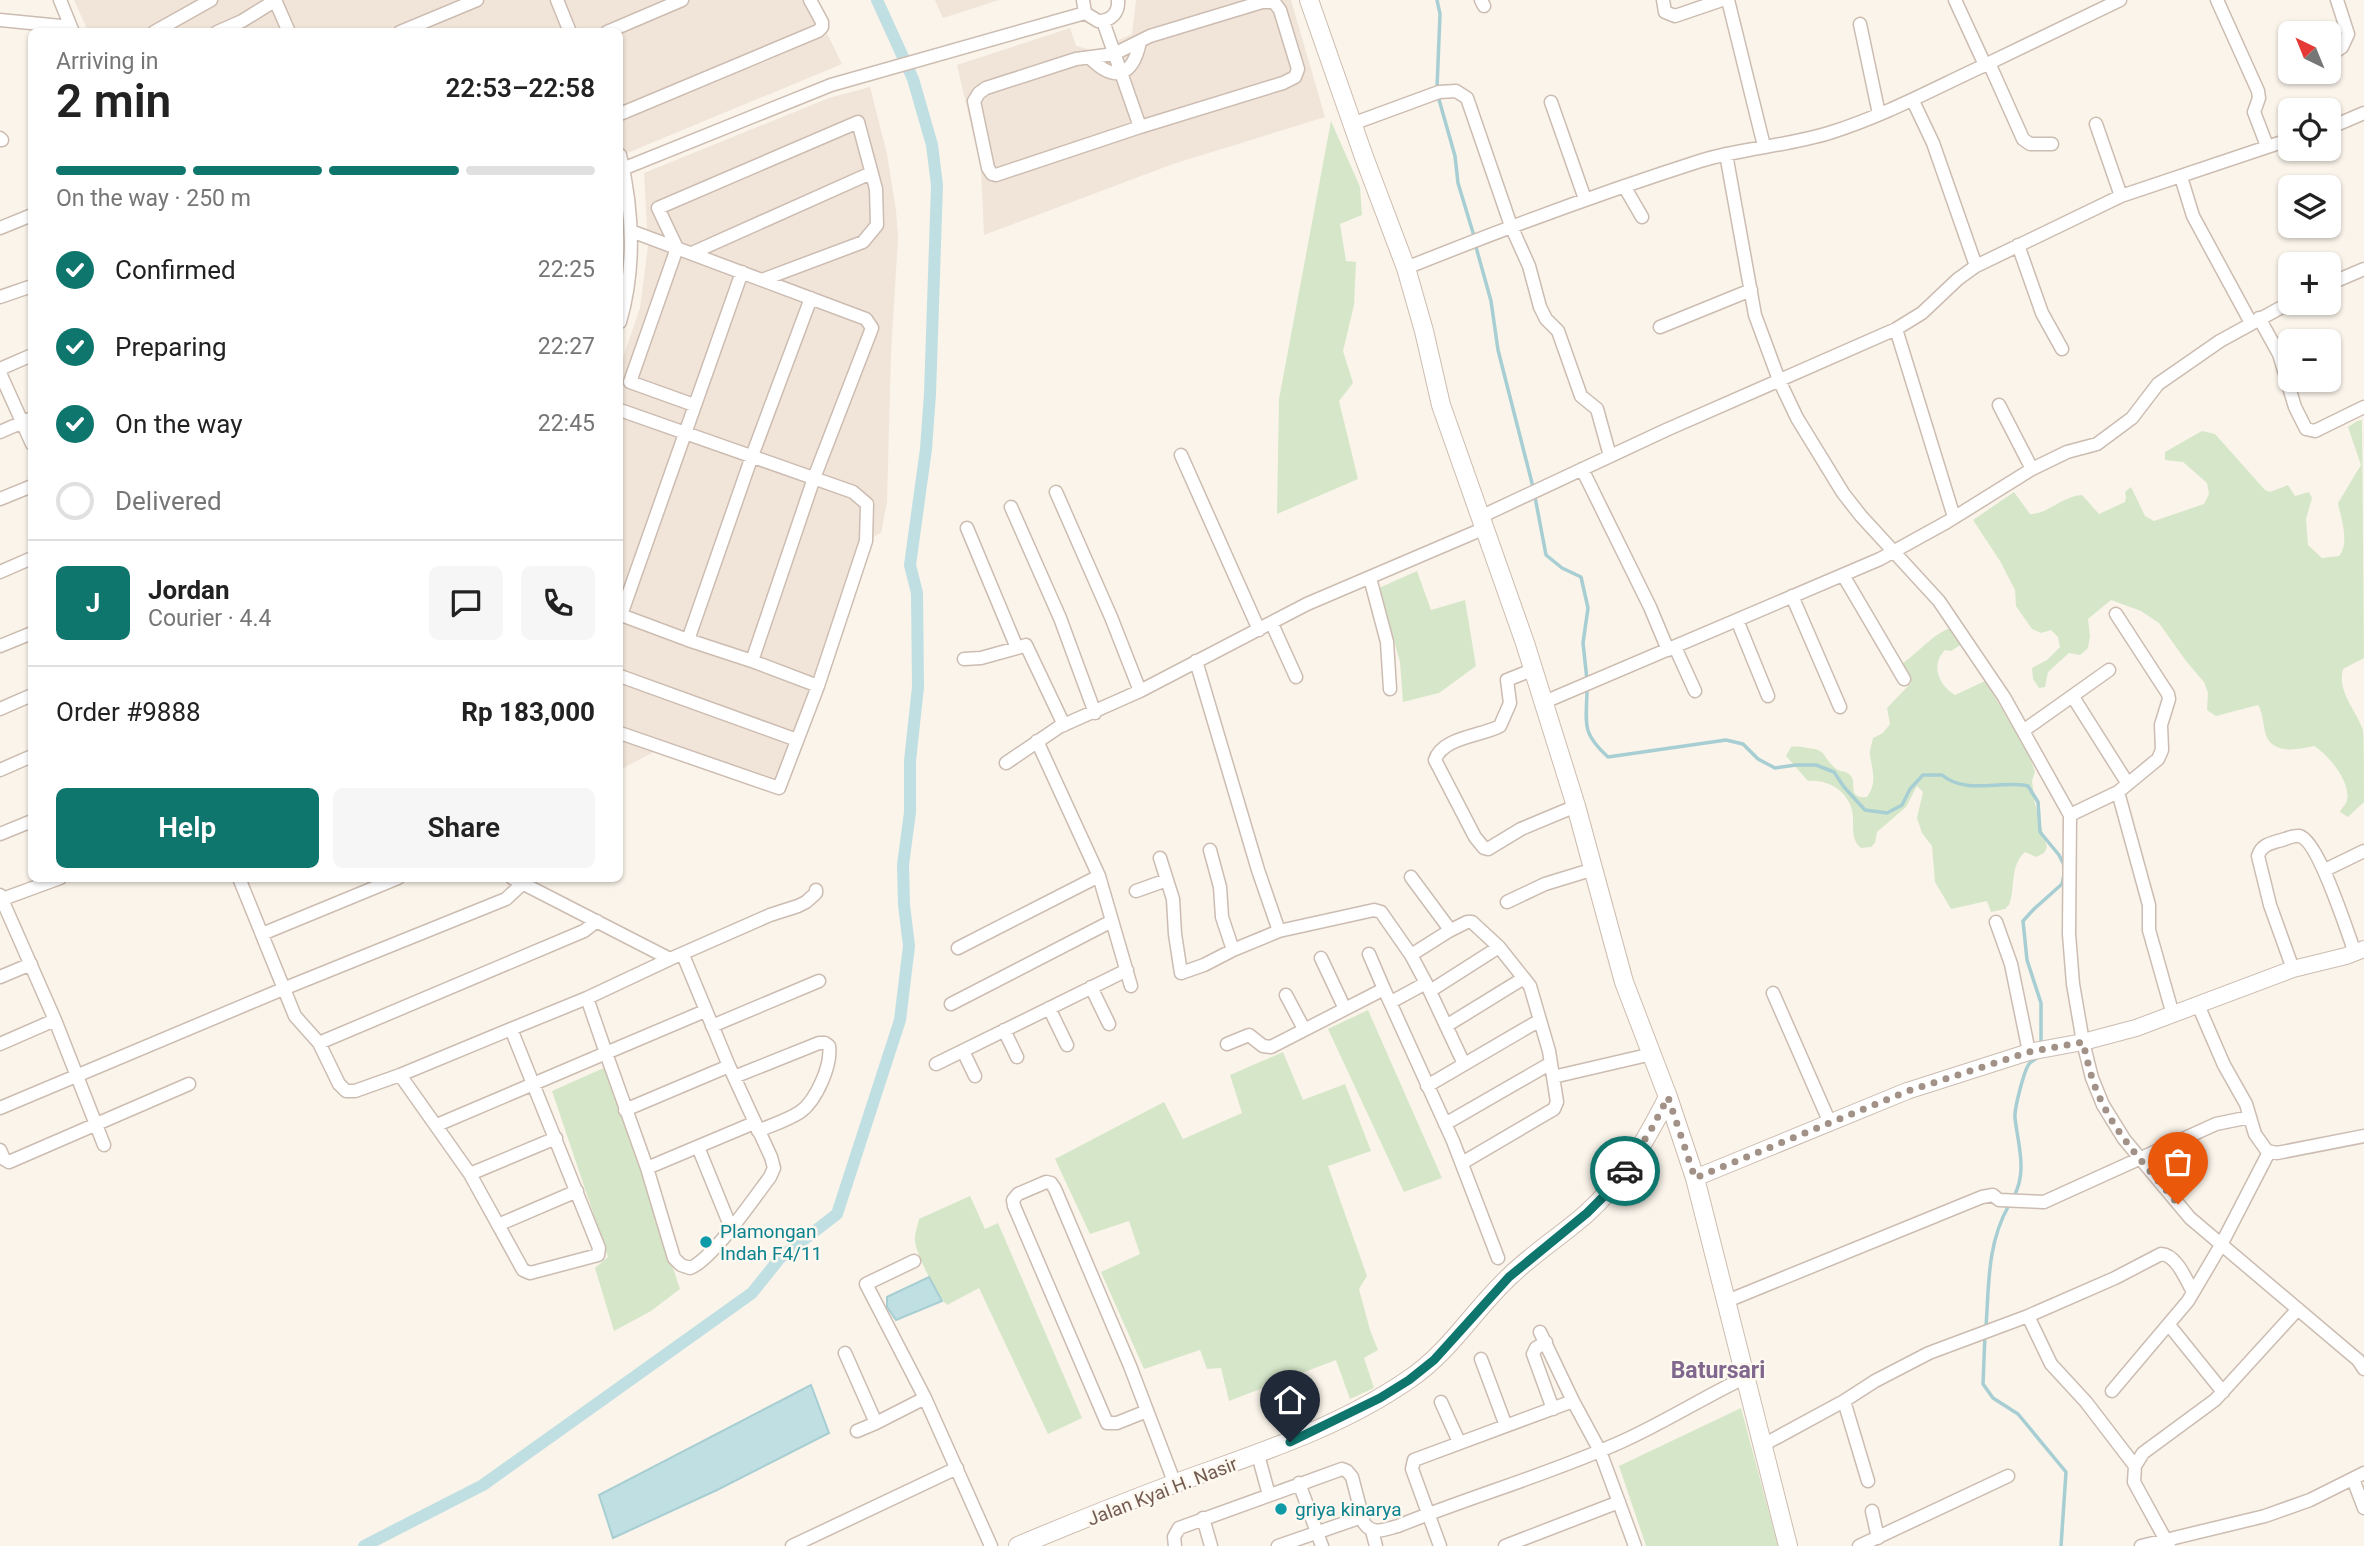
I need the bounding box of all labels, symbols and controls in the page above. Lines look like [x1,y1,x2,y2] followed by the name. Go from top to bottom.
[2278,21,2342,84] north arrow
[2278,21,2341,392] map controls
[56,48,159,75] text: Arriving in
[445,73,595,103] text: 22:53–22:58
[56,74,171,128] text: 2 min
[2278,98,2341,161] button: locate
[2278,175,2341,238] button: layers
[56,185,251,212] text: On the way · 250 m
[56,251,94,289] icon: check
[2278,252,2341,315] button: +
[115,255,236,285] text: Confirmed
[538,256,595,283] text: 22:25
[56,328,94,366] icon: check
[2278,329,2341,392] button: −
[115,332,227,362] text: Preparing
[538,333,595,360] text: 22:27
[56,405,94,443] icon: check
[115,409,243,439] text: On the way
[538,410,595,437] text: 22:45
[115,486,222,516] text: Delivered
[429,566,503,640] button: chat
[521,566,595,640] button: phone
[148,575,230,605] text: Jordan
[86,588,100,618] text: J
[148,605,271,632] text: Courier · 4.4
[56,697,201,727] text: Order #9888
[461,697,595,727] text: Rp 183,000
[56,788,319,868] button: Help
[333,788,595,868] button: Share
[2148,1132,2208,1204] pin
[1590,1136,1660,1206] courier
[2159,1143,2197,1181] icon: bag
[1606,1152,1644,1190] icon: car
[720,1220,822,1265] place label: Plamongan Indah F4/11
[698,1234,714,1250] marker: Plamongan Indah F4/11
[1671,1357,1765,1384] district label: Batursari
[1260,1370,1320,1442] pin
[1271,1381,1309,1419] icon: home
[1084,1452,1241,1531] street label: Jalan Kyai H. Nasir
[1295,1498,1402,1521] place label: griya kinarya
[1273,1501,1289,1517] marker: griya kinarya

